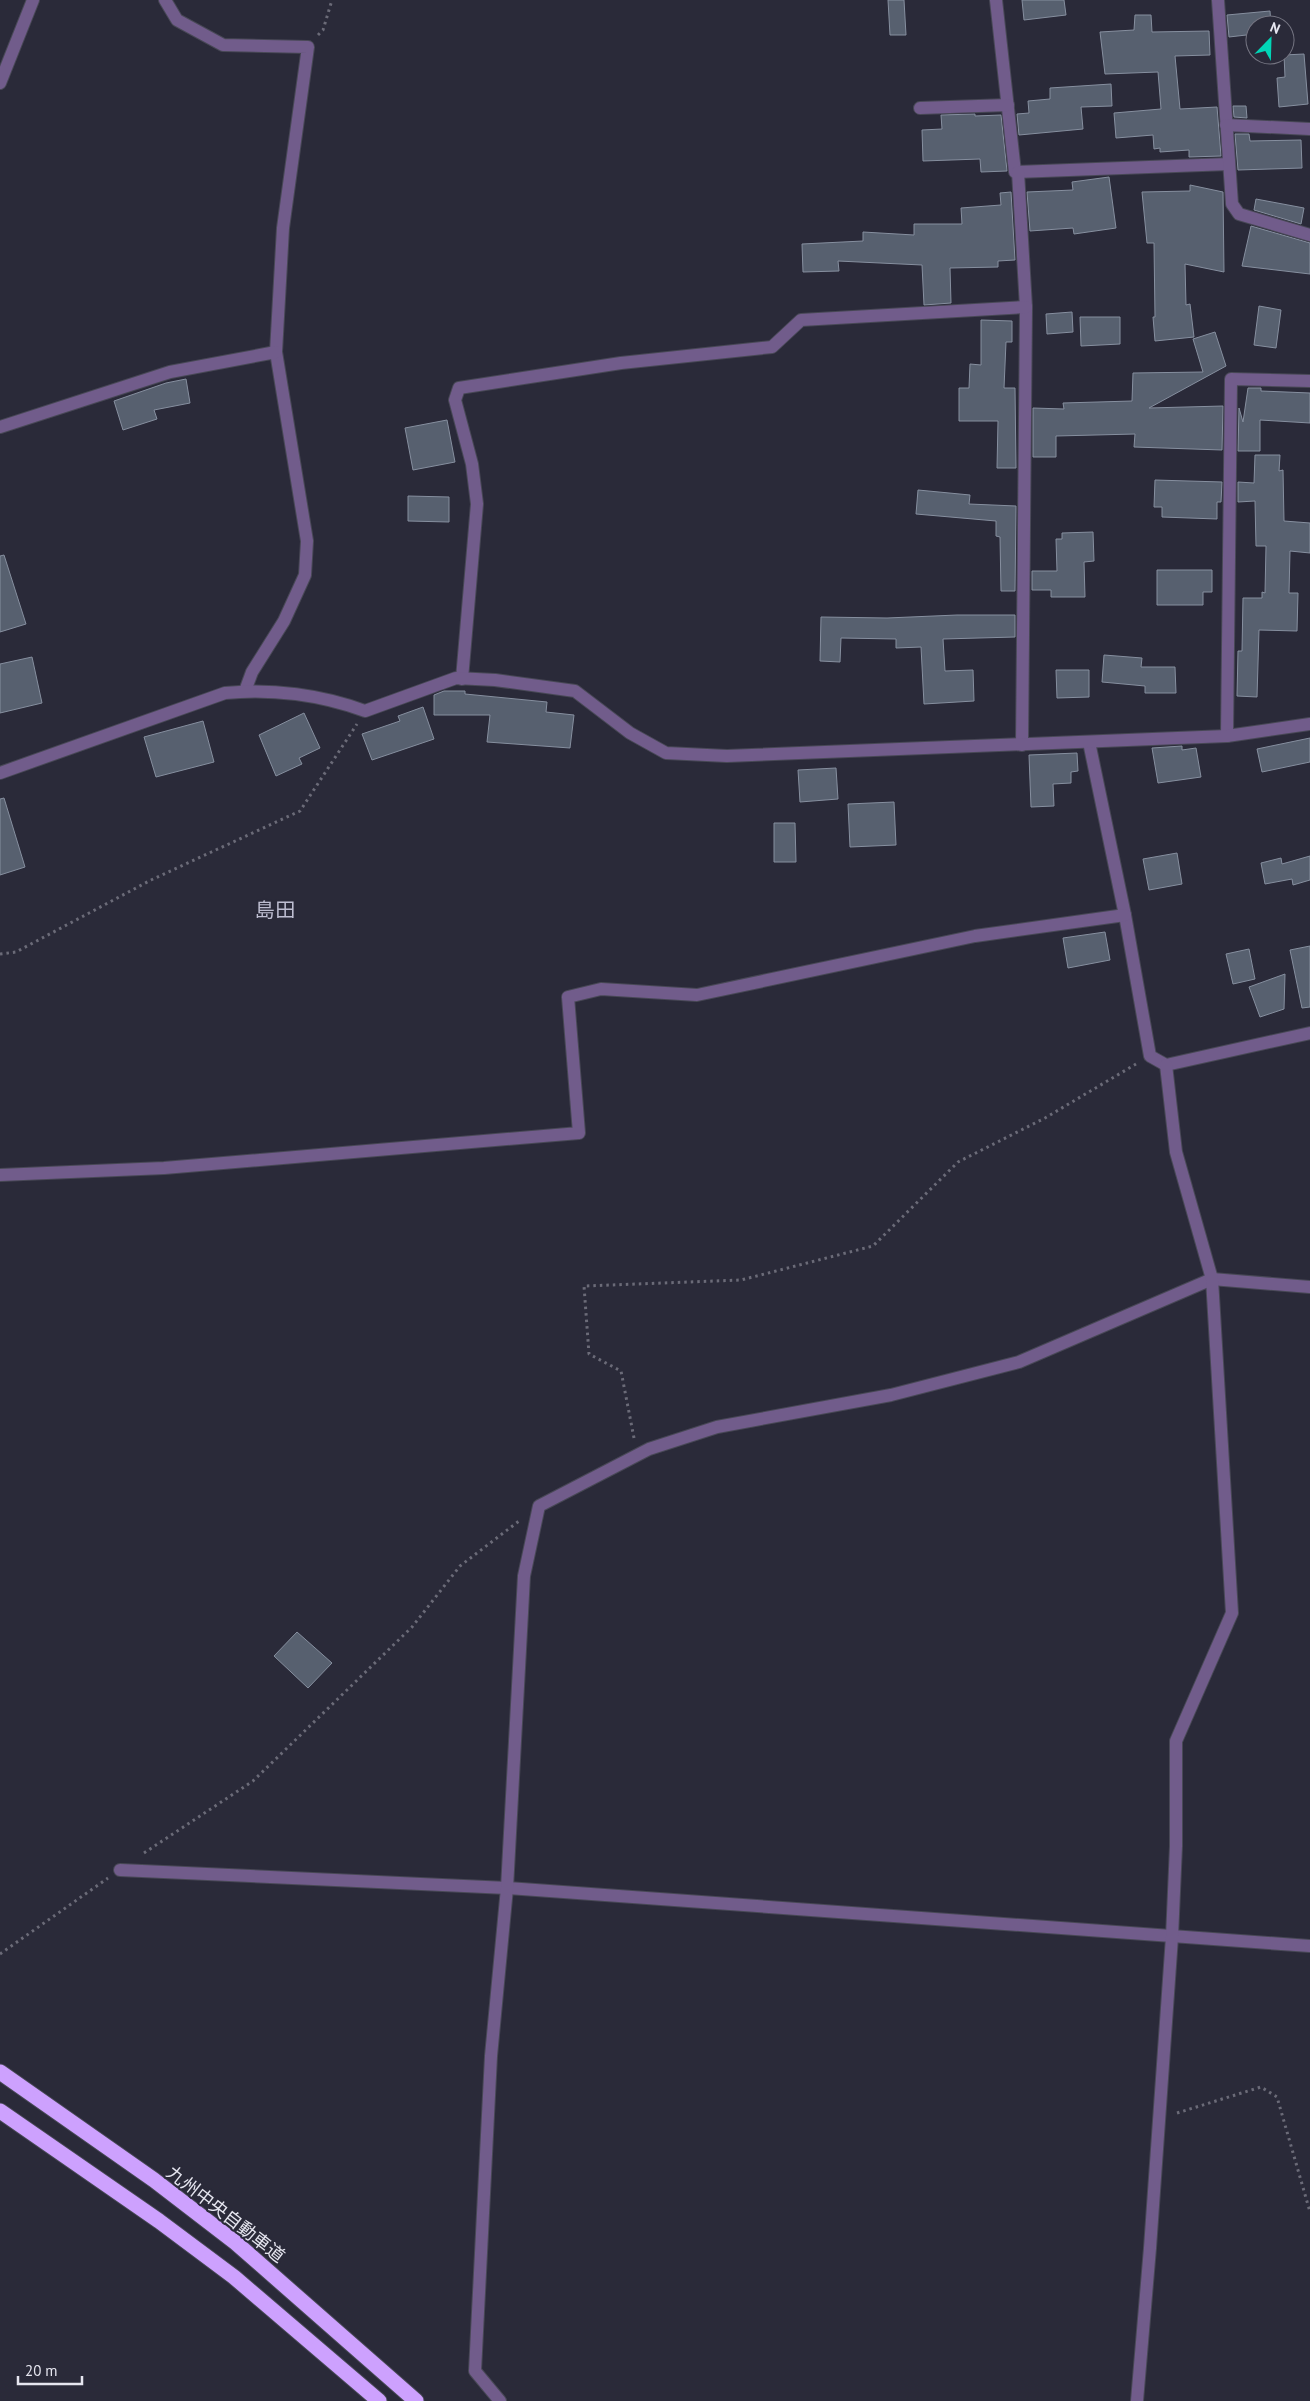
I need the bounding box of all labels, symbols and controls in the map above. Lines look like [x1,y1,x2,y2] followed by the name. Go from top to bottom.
[1245,15,1295,65] north arrow
[1267,18,1283,38] text: N
[255,897,295,923] district label: 島田
[162,2161,290,2267] street label: 九州中央自動車道
[18,2354,81,2386] scale bar
[25,2361,58,2380] text: 20 m

